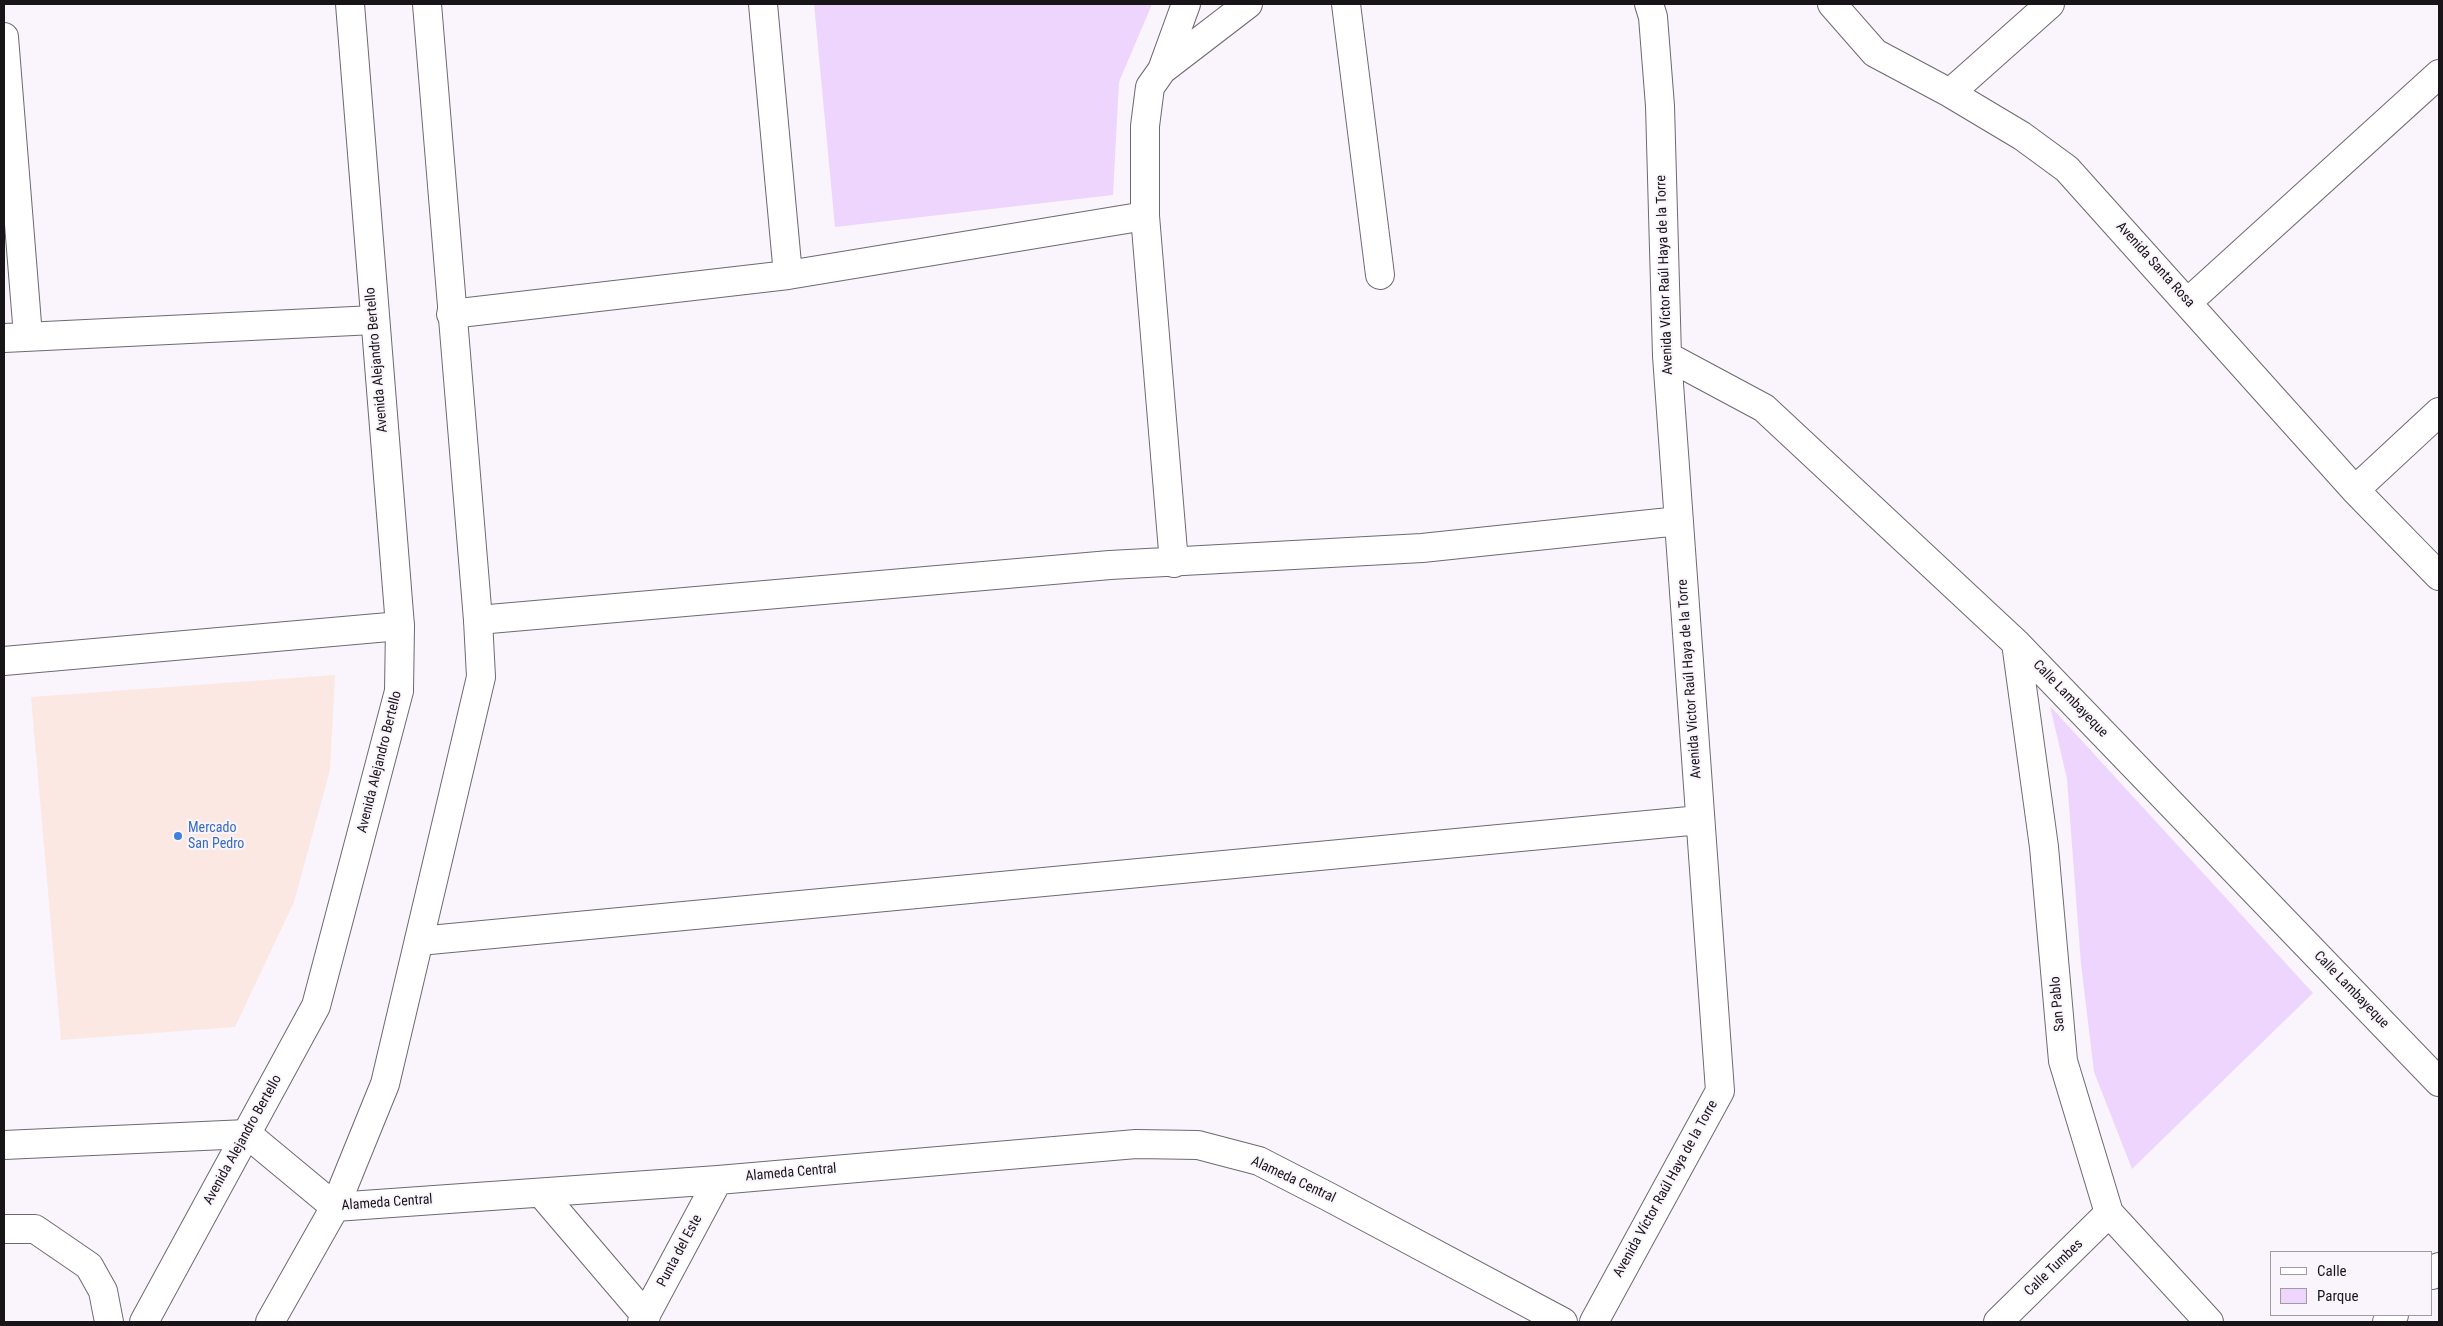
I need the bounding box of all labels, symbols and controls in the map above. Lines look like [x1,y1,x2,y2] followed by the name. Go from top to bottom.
[1653,175,1677,375] street label: Avenida Víctor Raúl Haya de la Torre
[2112,219,2198,311] street label: Avenida Santa Rosa
[362,287,392,433] street label: Avenida Alejandro Bertello
[1675,579,1705,779] street label: Avenida Víctor Raúl Haya de la Torre
[2029,657,2111,741] street label: Calle Lambayeque
[354,689,406,835] street label: Avenida Alejandro Bertello
[188,820,244,852] place label: Mercado San Pedro
[172,830,184,842] marker: Mercado San Pedro
[2310,948,2392,1032] street label: Calle Lambayeque
[2047,976,2069,1032] street label: San Pablo
[200,1072,286,1208] street label: Avenida Alejandro Bertello
[1610,1098,1722,1280] street label: Avenida Víctor Raúl Haya de la Torre
[1248,1153,1338,1207] street label: Alameda Central
[745,1161,837,1185] street label: Alameda Central
[341,1191,433,1215] street label: Alameda Central
[654,1212,706,1290] street label: Punta del Este
[2021,1236,2087,1300] street label: Calle Tumbes
[2270,1251,2433,1316] legend
[2317,1262,2347,1280] text: Calle
[2317,1287,2359,1305] text: Parque

